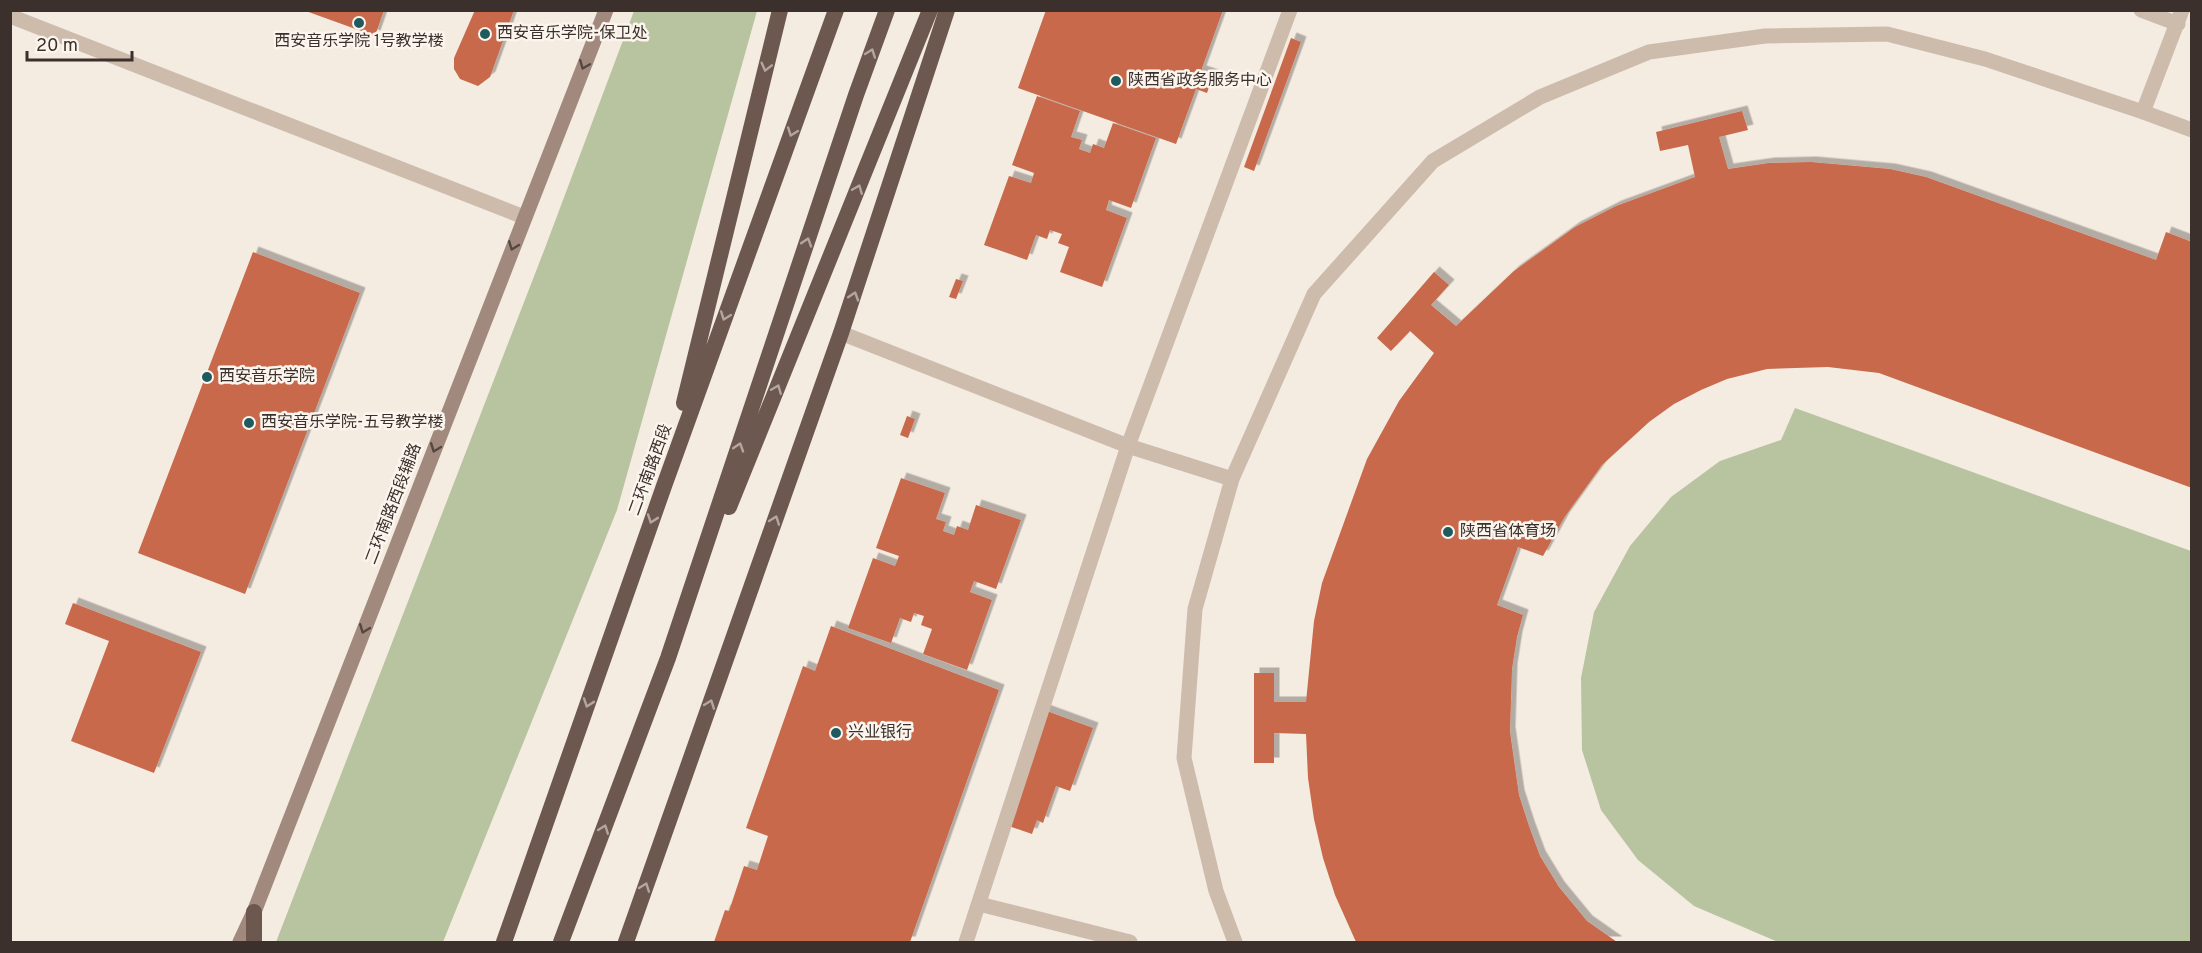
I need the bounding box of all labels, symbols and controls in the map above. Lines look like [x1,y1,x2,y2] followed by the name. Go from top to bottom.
[352,16,366,30] marker: 西安音乐学院 1号教学楼
[27,24,132,62] scale bar
[497,24,647,44] place label: 西安音乐学院-保卫处
[478,27,492,41] marker: 西安音乐学院-保卫处
[274,32,444,52] place label: 西安音乐学院 1号教学楼
[36,35,78,58] text: 20 m
[864,48,877,59] one-way arrow
[579,59,591,70] one-way arrow
[761,62,774,72] one-way arrow
[1128,71,1272,91] place label: 陕西省政务服务中心
[1109,74,1123,88] marker: 陕西省政务服务中心
[786,126,799,137] one-way arrow
[851,184,863,195] one-way arrow
[799,237,812,248] one-way arrow
[508,240,520,251] one-way arrow
[846,291,859,302] one-way arrow
[720,310,733,320] one-way arrow
[219,367,315,387] place label: 西安音乐学院
[200,370,214,384] marker: 西安音乐学院
[770,385,782,396] one-way arrow
[261,413,443,433] place label: 西安音乐学院-五号教学楼
[242,416,256,430] marker: 西安音乐学院-五号教学楼
[625,421,677,519] street label: 二环南路西段
[362,441,426,567] street label: 二环南路西段辅路
[429,442,442,452] one-way arrow
[731,442,744,453] one-way arrow
[647,513,659,524] one-way arrow
[768,515,781,526] one-way arrow
[1460,522,1556,542] place label: 陕西省体育场
[1441,525,1455,539] marker: 陕西省体育场
[359,623,371,634] one-way arrow
[582,697,595,708] one-way arrow
[703,699,716,709] one-way arrow
[848,723,912,743] place label: 兴业银行
[829,726,843,740] marker: 兴业银行
[596,824,609,835] one-way arrow
[638,882,651,893] one-way arrow

